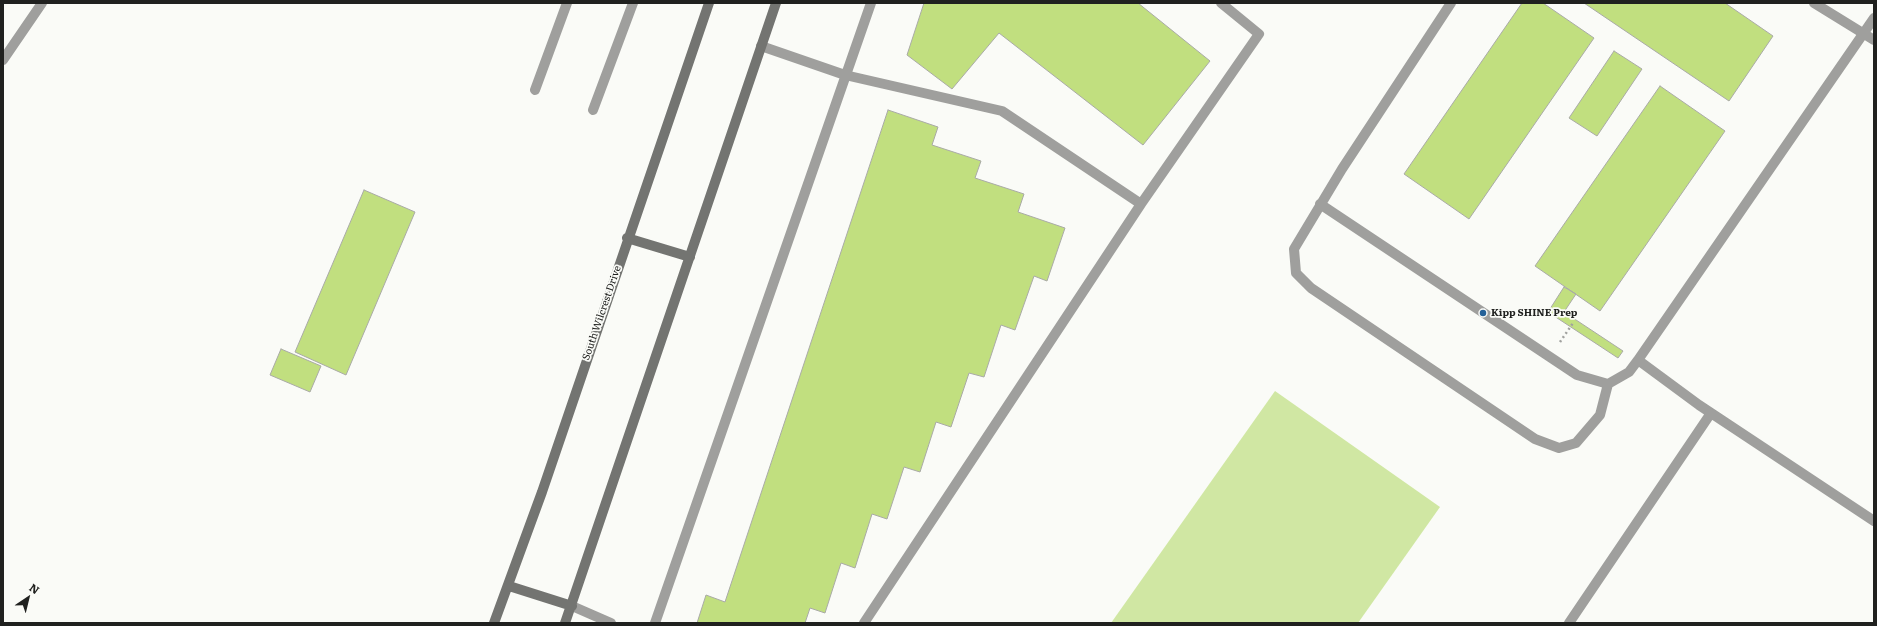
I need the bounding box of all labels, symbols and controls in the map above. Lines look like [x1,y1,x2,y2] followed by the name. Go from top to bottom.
[580,264,624,362] street label: South Wilcrest Drive
[1491,307,1577,319] place label: Kipp SHINE Prep
[1478,308,1488,318] marker: Kipp SHINE Prep
[8,578,48,618] north arrow
[27,579,43,597] text: N

